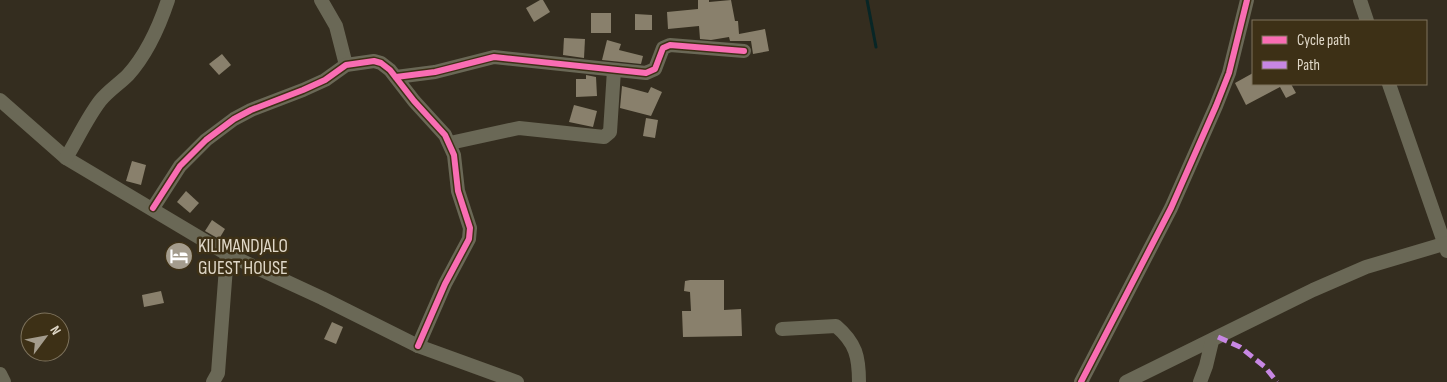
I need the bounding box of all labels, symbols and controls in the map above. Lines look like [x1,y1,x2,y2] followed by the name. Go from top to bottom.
[1252,20,1427,85] legend
[1297,31,1350,50] text: Cycle path
[1297,56,1320,75] text: Path
[198,235,288,280] place label: KILIMANDJALO GUEST HOUSE
[164,241,194,271] hotel icon: KILIMANDJALO GUEST HOUSE
[20,312,70,362] north arrow
[46,323,65,338] text: N

